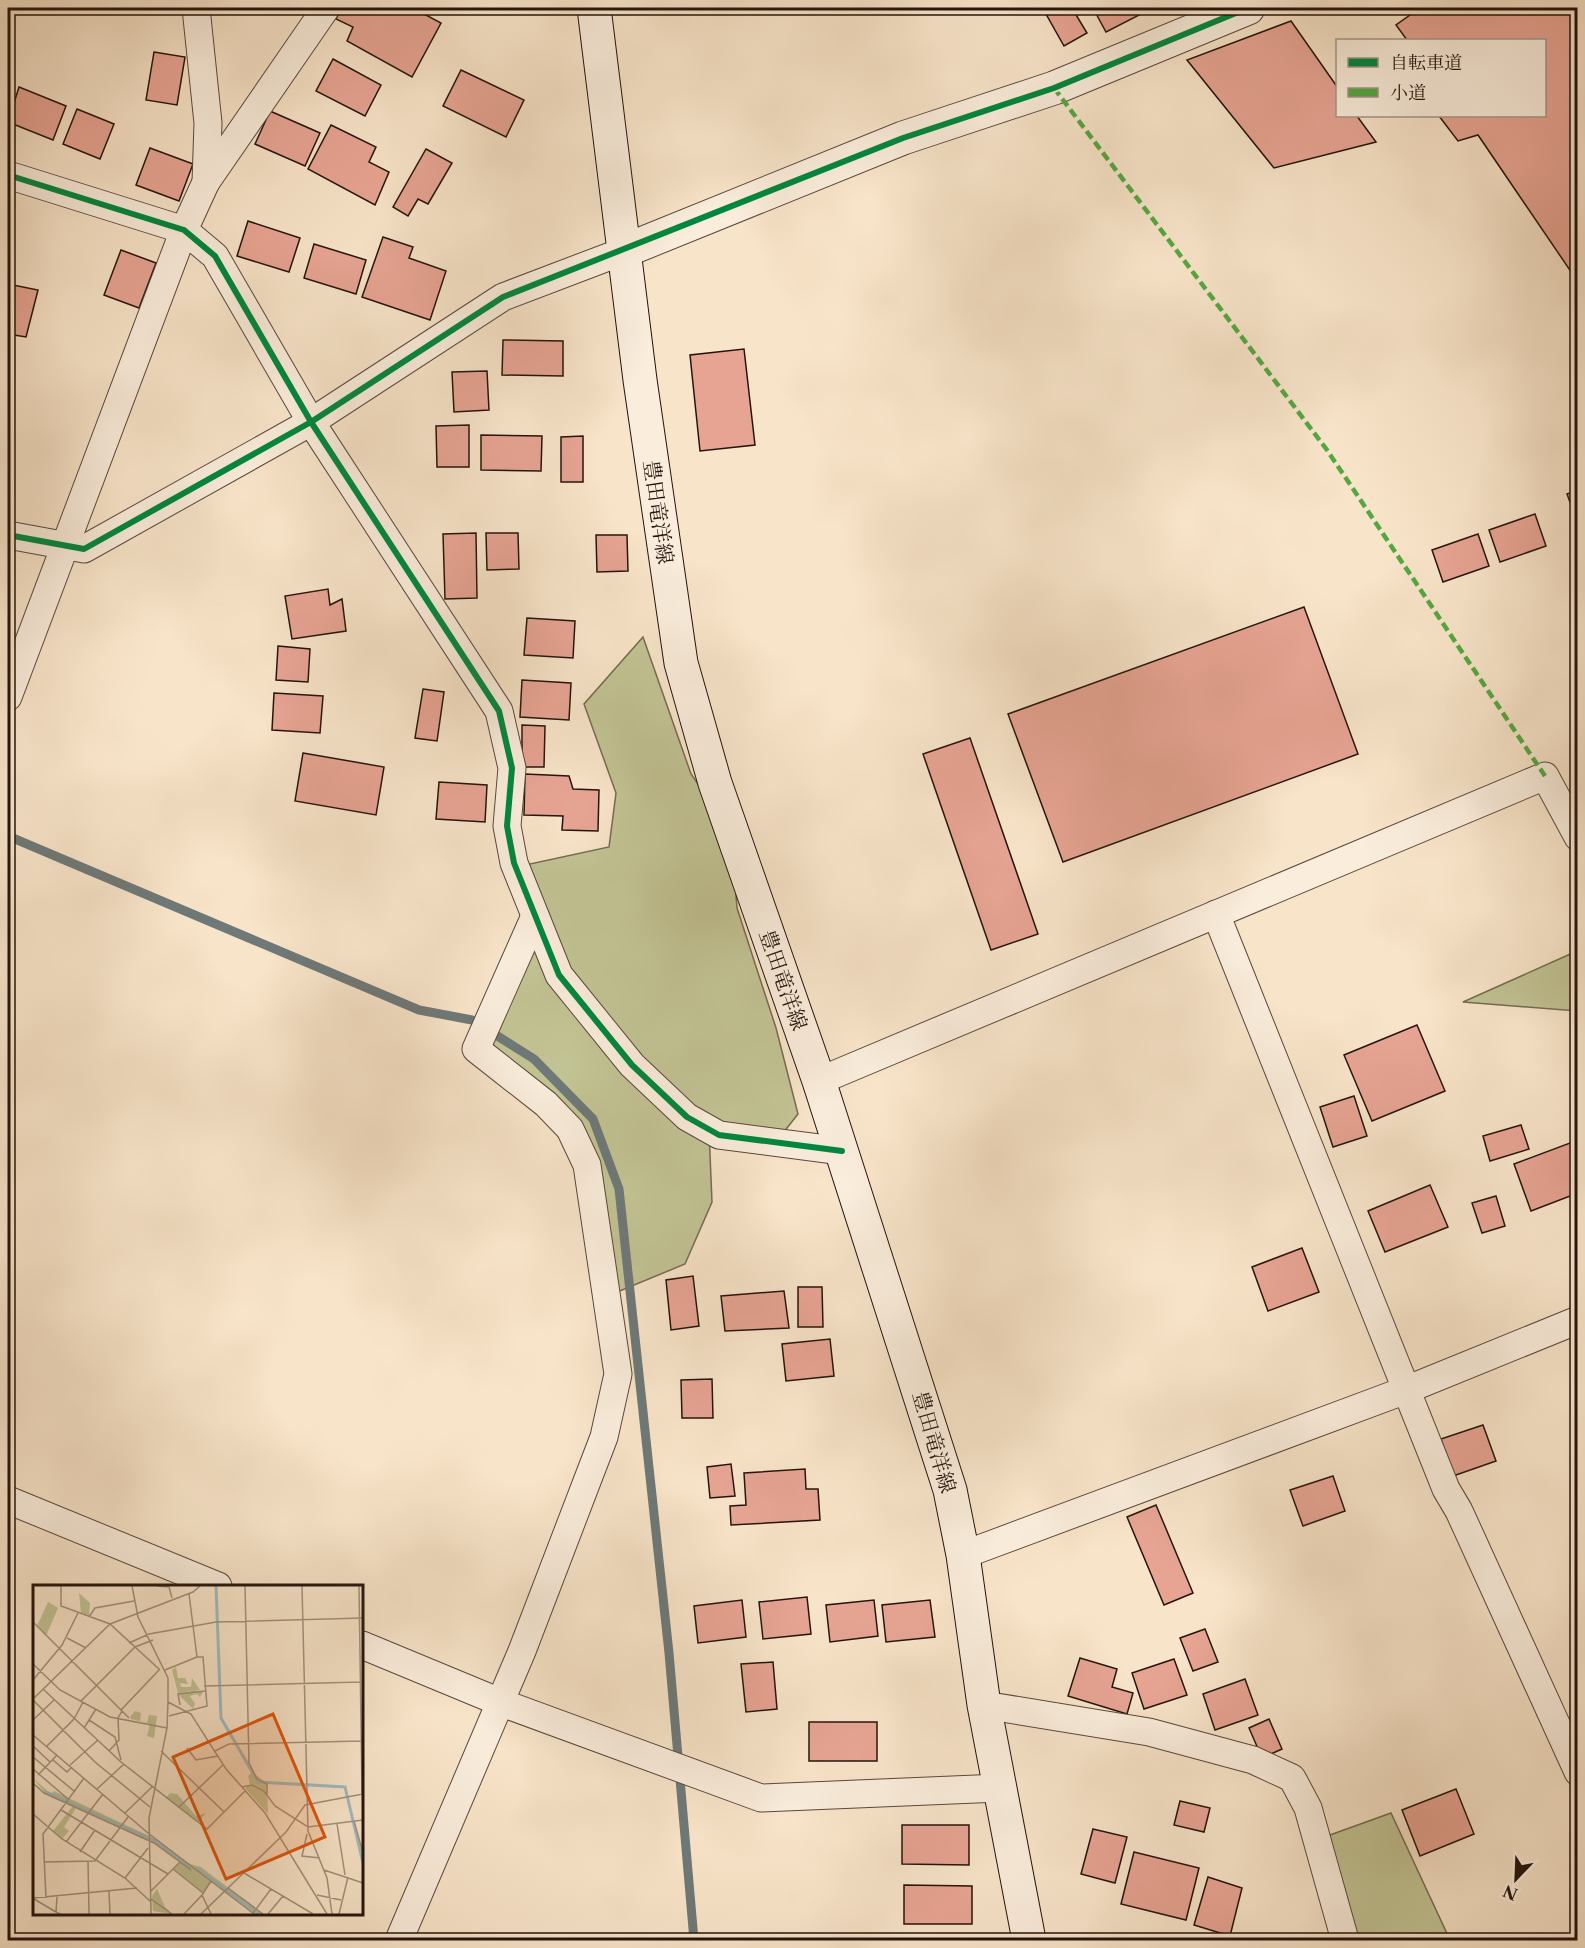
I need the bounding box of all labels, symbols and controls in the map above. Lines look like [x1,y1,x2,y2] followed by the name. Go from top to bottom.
[1336,39,1546,117] legend
[1390,52,1462,74] text: 自転車道
[1390,82,1426,104] text: 小道
[639,458,678,566] street label: 豊田竜洋線
[755,926,812,1034] street label: 豊田竜洋線
[908,1388,961,1496] street label: 豊田竜洋線
[33,1585,363,1915] inset map
[1486,1849,1546,1909] north arrow
[1500,1881,1520,1905] text: N

